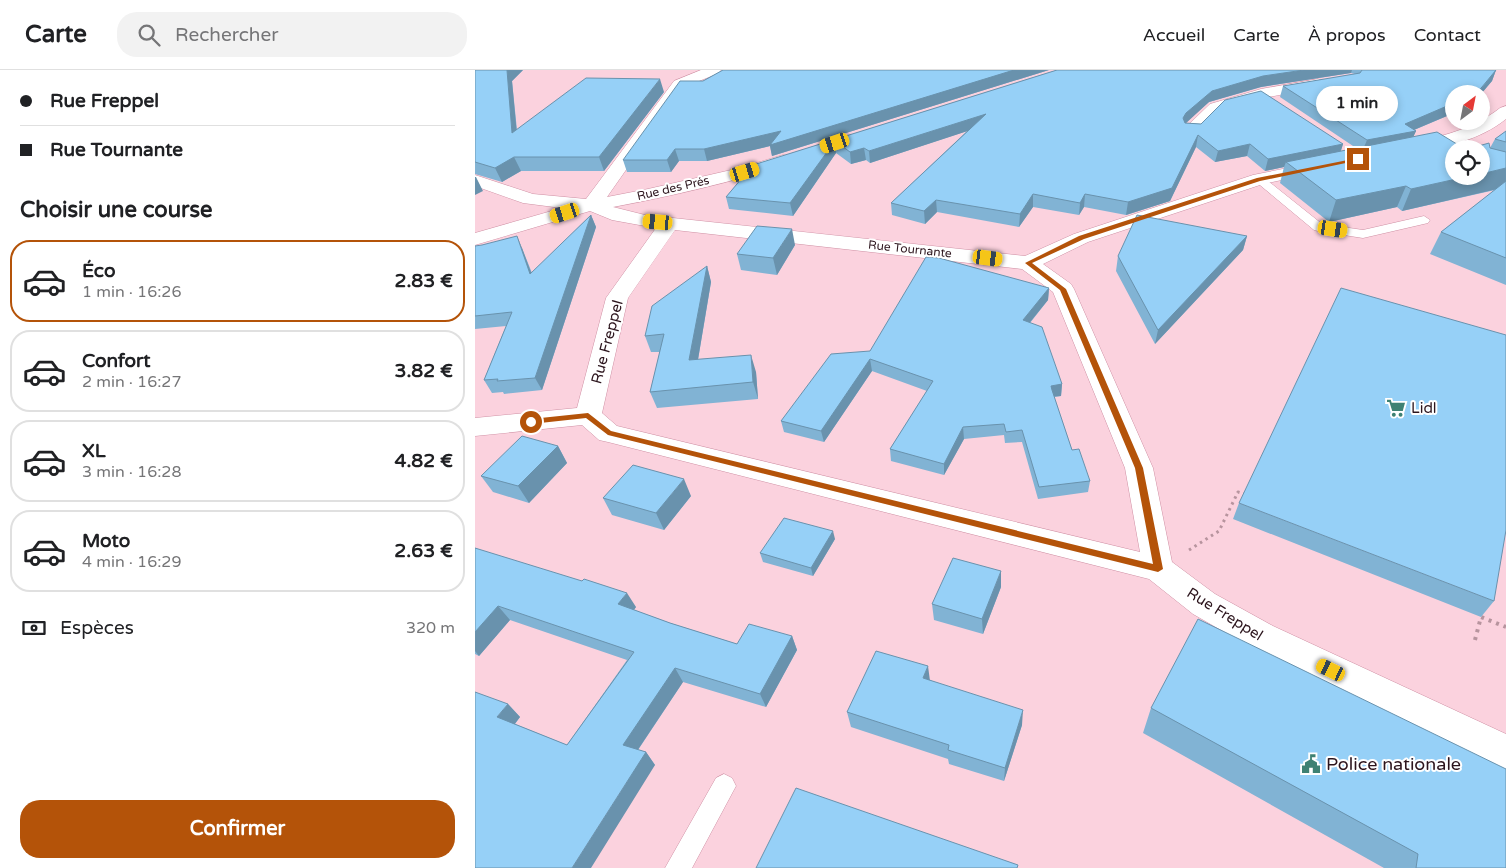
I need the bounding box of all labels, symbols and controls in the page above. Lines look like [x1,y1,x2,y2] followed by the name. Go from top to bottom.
[117,12,467,57] search box
[25,20,87,49] text: Carte
[135,21,163,49] icon: search
[175,24,278,46] text: Rechercher
[1143,24,1205,46] text: Accueil
[1233,24,1280,46] text: Carte
[1308,24,1386,46] text: À propos
[1414,24,1481,46] text: Contact
[1445,85,1490,130] north arrow
[1445,85,1490,185] map controls
[1317,87,1399,122] callout: 1 min
[50,90,159,112] text: Rue Freppel
[1336,93,1378,113] text: 1 min
[818,131,851,155] car
[50,139,183,161] text: Rue Tournante
[1445,140,1490,185] button: locate
[1347,148,1369,170] route end
[728,160,761,184] car
[635,173,711,203] street label: Rue des Prés
[20,197,213,223] text: Choisir une course
[548,201,581,225] car
[642,213,673,231] car
[1317,219,1348,239] car
[867,238,953,260] street label: Rue Tournante
[972,249,1003,267] car
[22,259,67,304] icon: car
[82,260,115,282] text: Éco
[394,270,453,292] text: 2.83 €
[82,282,181,302] text: 1 min · 16:26
[587,298,627,386] street label: Rue Freppel
[22,349,67,394] icon: car
[82,350,151,372] text: Confort
[394,360,453,382] text: 3.82 €
[82,372,181,392] text: 2 min · 16:27
[1385,397,1407,419] supermarket icon: Lidl
[1411,399,1437,417] place label: Lidl
[520,411,542,433] route start
[22,439,67,484] icon: car
[82,440,106,462] text: XL
[394,450,453,472] text: 4.82 €
[82,462,181,482] text: 3 min · 16:28
[22,529,67,574] icon: car
[82,530,130,552] text: Moto
[394,540,453,562] text: 2.63 €
[82,552,181,572] text: 4 min · 16:29
[1184,584,1266,644] street label: Rue Freppel
[20,614,48,642] icon: cash
[60,617,134,639] text: Espèces
[406,618,455,638] text: 320 m
[1314,657,1347,683] car
[1300,753,1322,775] public building icon: Police nationale
[1326,753,1461,775] place label: Police nationale
[20,800,455,858] button: Confirmer

